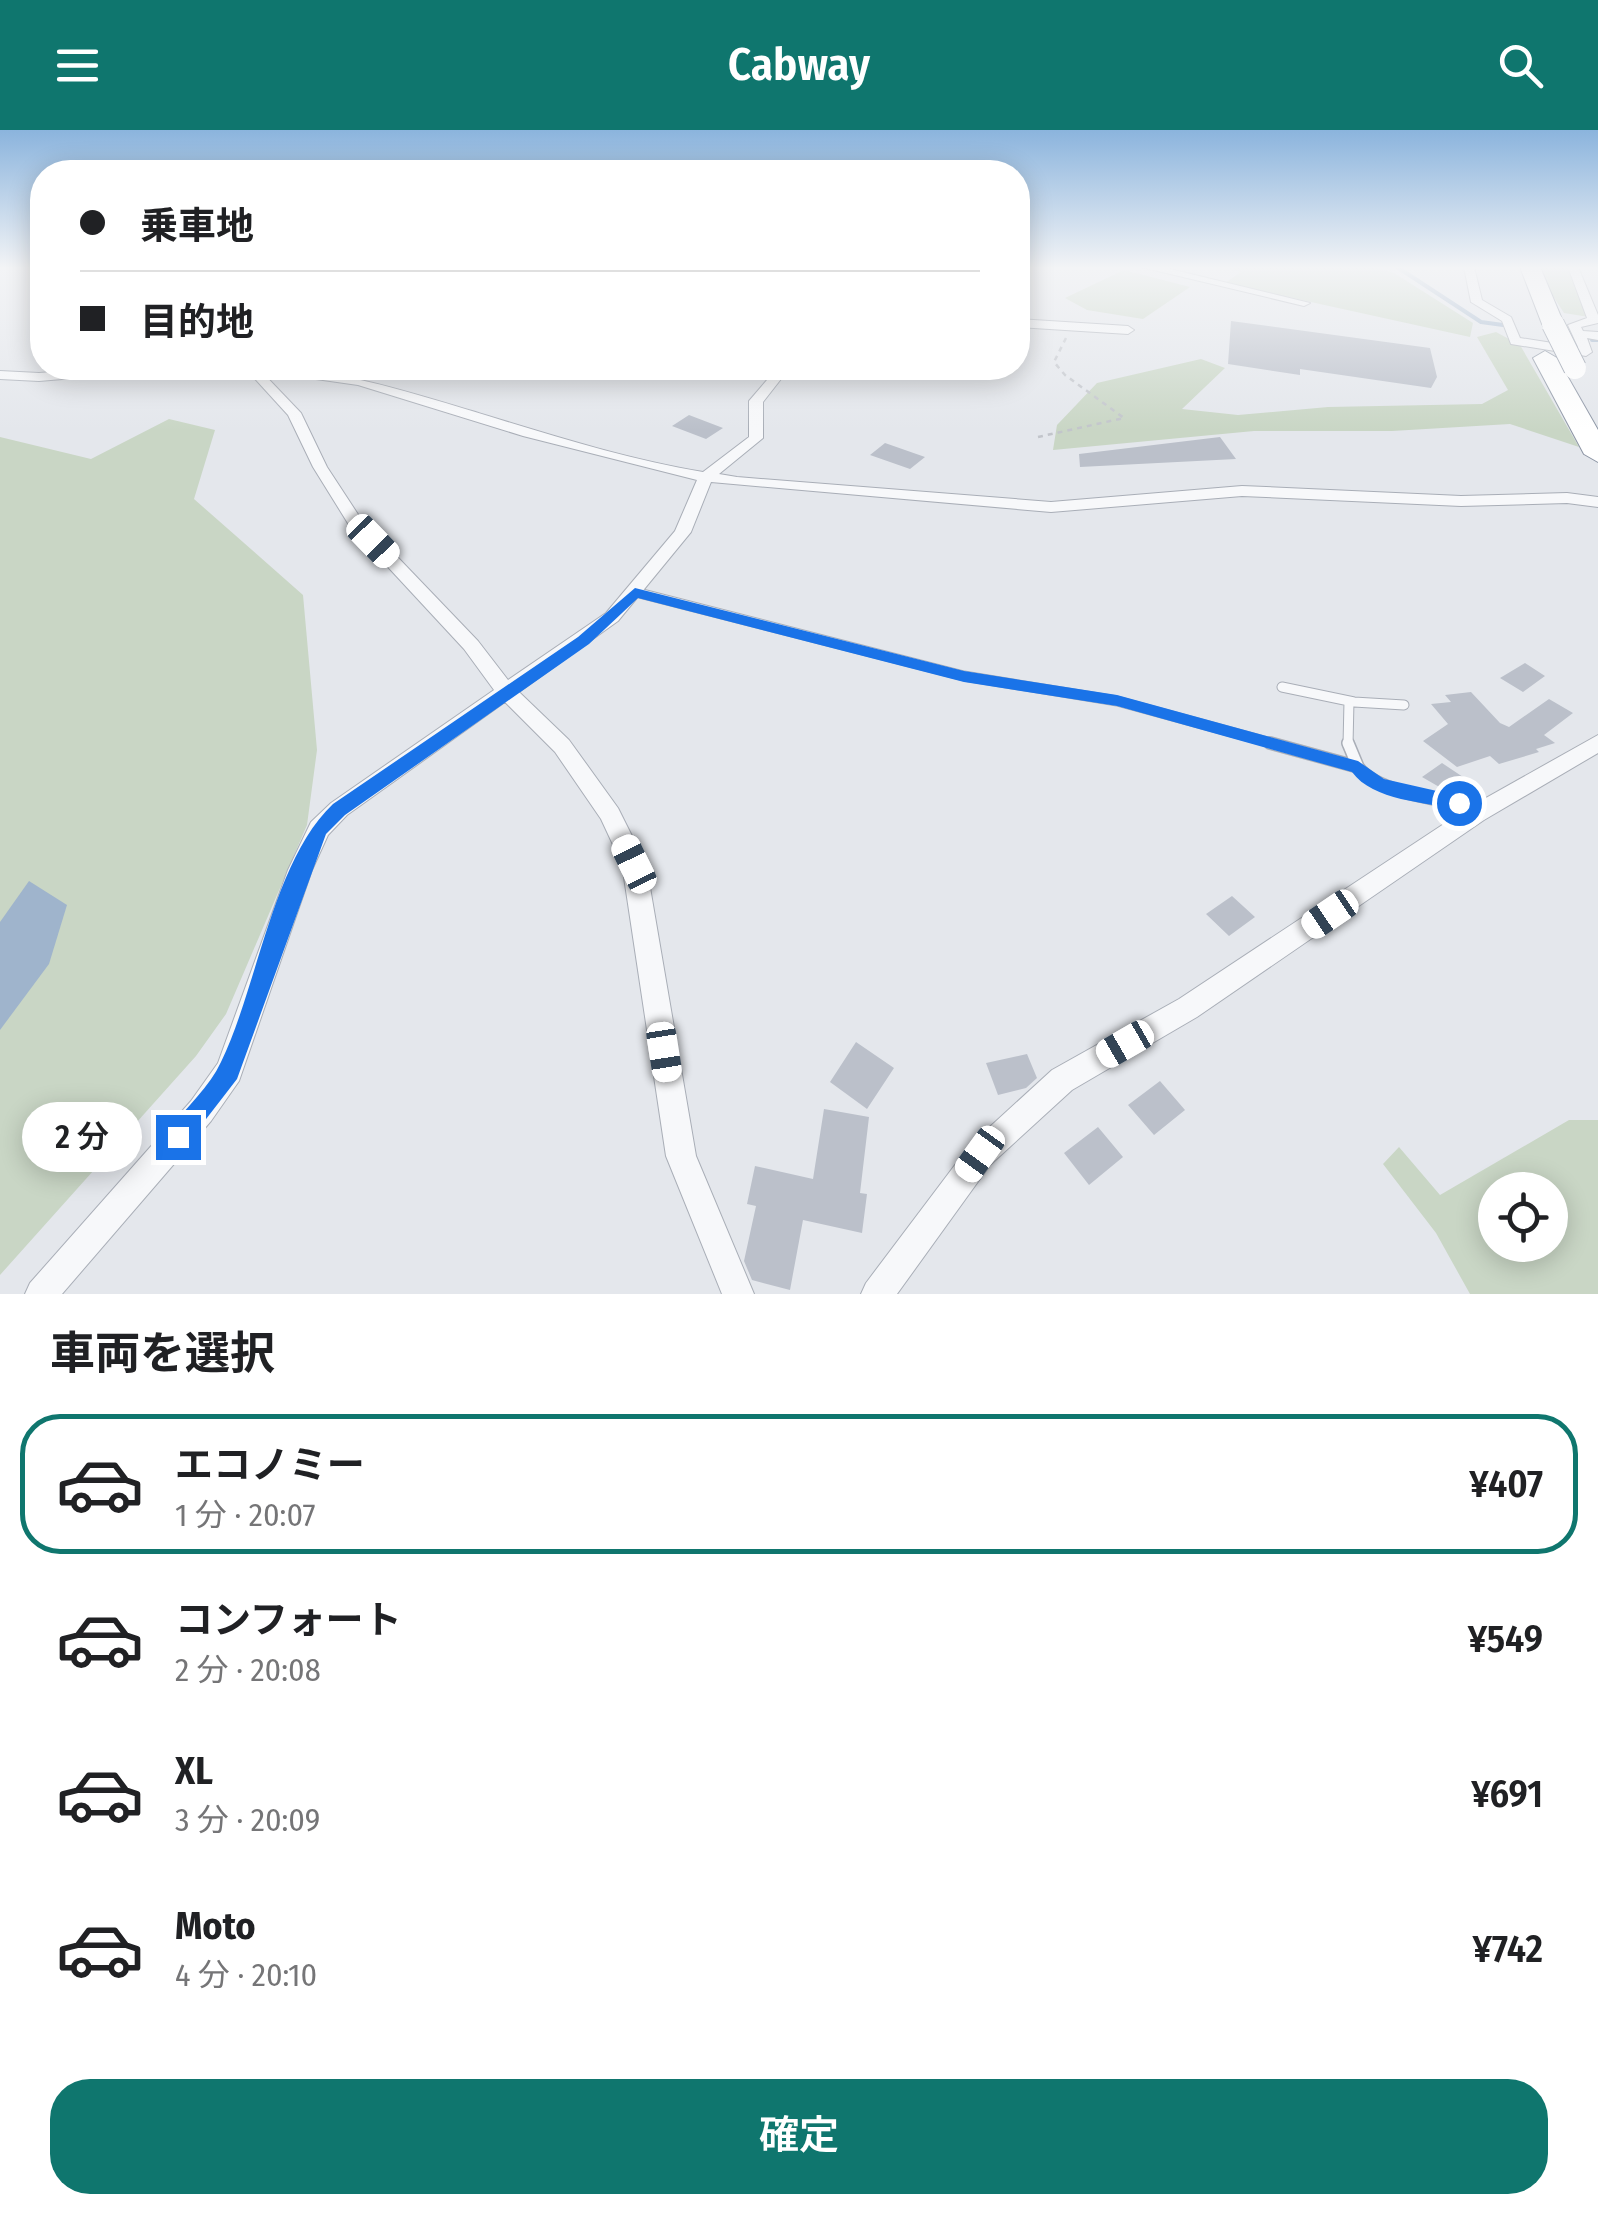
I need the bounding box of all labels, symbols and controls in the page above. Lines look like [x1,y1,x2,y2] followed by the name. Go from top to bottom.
[50,38,105,93] icon: menu
[728,38,870,92] text: Cabway
[1493,38,1548,93] icon: search
[140,203,254,249] text: 乗車地
[140,299,254,345] text: 目的地
[341,509,405,573] car
[1437,781,1482,826] route start
[607,830,661,898] car
[1297,885,1363,943] car
[1092,1016,1158,1072] car
[644,1020,684,1084] car
[23,1102,143,1172] callout: 2 分
[156,1115,201,1160] route end
[55,1118,109,1156] text: 2 分
[950,1121,1010,1187] car
[1478,1172,1568,1262] map controls
[1478,1172,1568,1262] button: locate
[50,1327,275,1381] text: 車両を選択
[55,1439,145,1529] icon: car
[175,1442,365,1488] text: エコノミー
[1469,1461,1543,1507] text: ¥407
[175,1496,315,1534] text: 1 分 · 20:07
[55,1594,145,1684] icon: car
[175,1597,402,1643] text: コンフォート
[1468,1616,1543,1662] text: ¥549
[175,1651,321,1689] text: 2 分 · 20:08
[175,1748,213,1794] text: XL
[55,1749,145,1839] icon: car
[1471,1771,1543,1817] text: ¥691
[175,1801,320,1839] text: 3 分 · 20:09
[175,1903,256,1949] text: Moto
[55,1904,145,1994] icon: car
[1473,1926,1543,1972] text: ¥742
[175,1956,317,1994] text: 4 分 · 20:10
[50,2079,1548,2194] button: 確定

